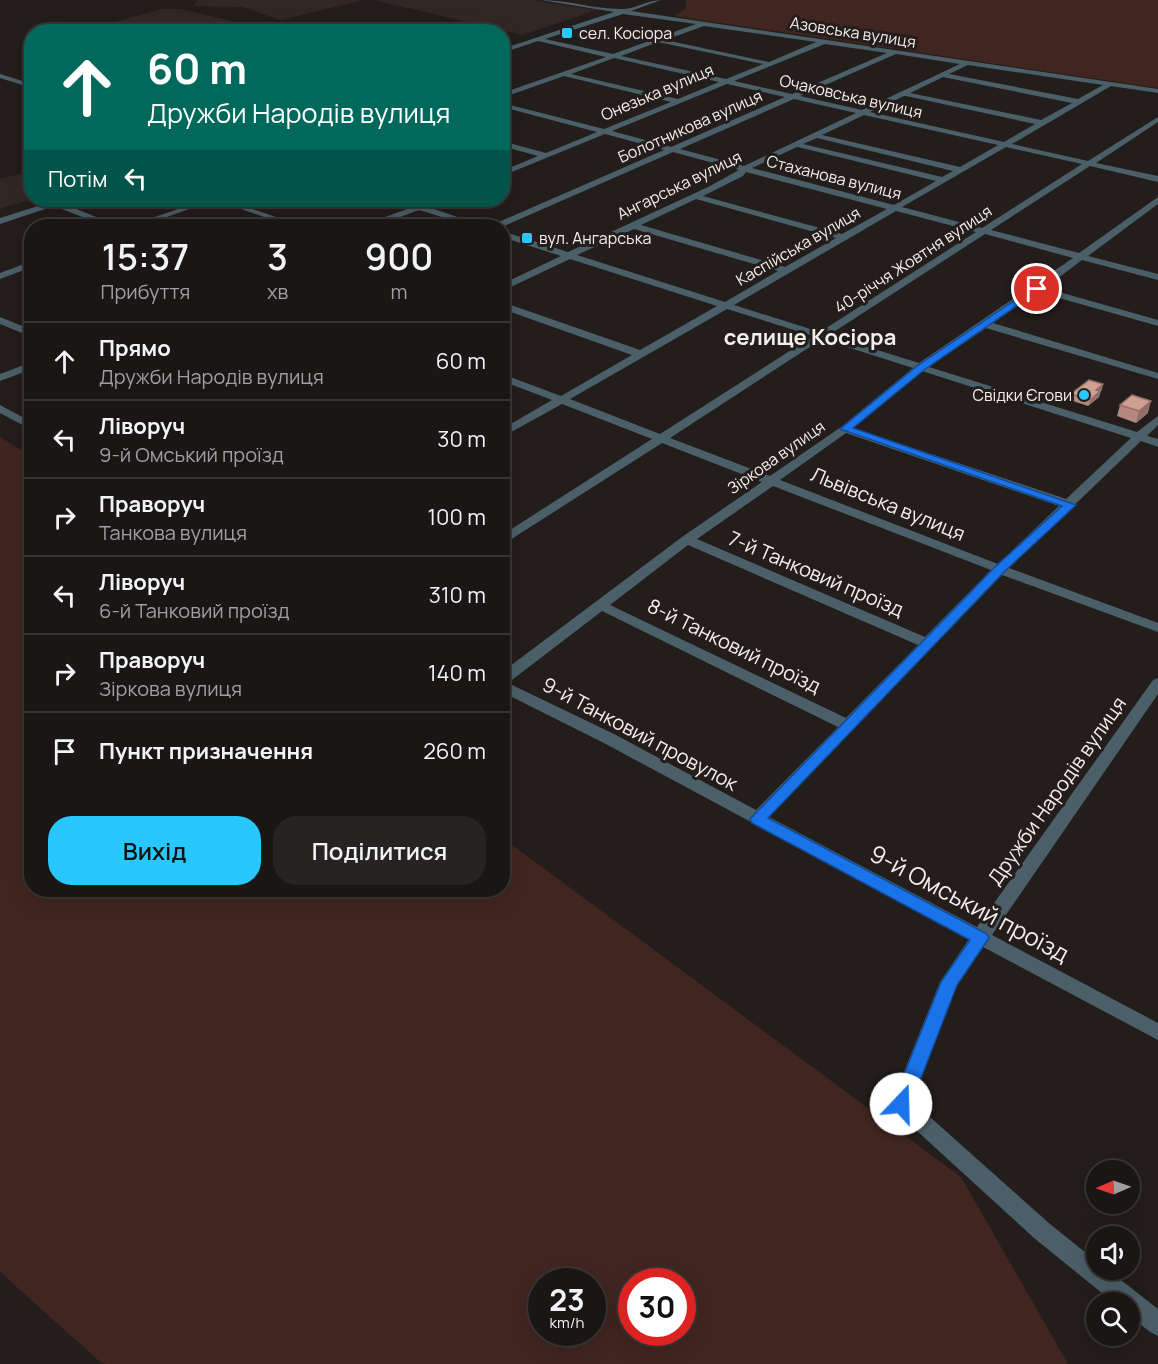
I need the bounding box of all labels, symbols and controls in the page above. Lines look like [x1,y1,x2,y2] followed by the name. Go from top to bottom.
[788,11,918,53] street label: Азовська вулиця
[579,22,672,44] place label: сел. Косіора
[560,26,574,40] marker: сел. Косіора
[147,39,247,97] text: 60 m
[48,48,126,126] icon: ahead
[597,58,717,126] street label: Онезька вулиця
[777,69,925,123] street label: Очаковська вулиця
[614,84,766,168] street label: Болотникова вулиця
[147,94,450,131] text: Дружби Народів вулиця
[613,145,745,225] street label: Ангарська вулиця
[764,150,904,204] street label: Стаханова вулиця
[119,162,152,195] icon: left
[48,164,107,194] text: Потім
[830,200,996,318] street label: 40-річчя Жовтня вулиця
[732,201,864,291] street label: Каспійська вулиця
[539,227,651,249] place label: вул. Ангарська
[520,231,534,245] marker: вул. Ангарська
[102,232,189,281] text: 15:37
[267,232,288,281] text: 3
[365,232,433,281] text: 900
[1011,263,1062,314] pin
[1020,272,1053,305] icon: arrive
[101,278,190,305] text: Прибуття
[267,278,288,305] text: хв
[391,278,408,305] text: m
[724,322,896,352] district label: селище Косіора
[99,333,171,363] text: Прямо
[48,345,81,378] icon: ahead
[436,346,486,376] text: 60 m
[99,363,324,390] text: Дружби Народів вулиця
[973,384,1072,406] place label: Свідки Єгови
[1077,388,1091,402] marker: Свідки Єгови
[99,411,185,441] text: Ліворуч
[723,415,829,499] street label: Зіркова вулиця
[48,423,81,456] icon: left
[437,424,486,454] text: 30 m
[99,441,284,468] text: 9-й Омський проїзд
[807,460,969,547] street label: Львівська вулиця
[99,489,205,519] text: Праворуч
[48,501,81,534] icon: right
[428,502,486,532] text: 100 m
[99,519,247,546] text: Танкова вулиця
[724,524,908,623] street label: 7-й Танковий проїзд
[99,567,185,597] text: Ліворуч
[48,579,81,612] icon: left
[429,580,486,610] text: 310 m
[643,592,825,699] street label: 8-й Танковий проїзд
[99,597,290,624] text: 6-й Танковий проїзд
[99,645,205,675] text: Праворуч
[48,657,81,690] icon: right
[428,658,486,688] text: 140 m
[538,671,744,797] street label: 9-й Танковий провулок
[99,675,242,702] text: Зіркова вулиця
[981,691,1132,891] street label: Дружби Народів вулиця
[48,735,81,768] icon: arrive
[99,736,313,766] text: Пункт призначення
[423,736,486,766] text: 260 m
[48,816,261,885] button: Вихід
[273,816,486,885] button: Поділитися
[864,836,1075,969] street label: 9-й Омський проїзд
[869,1072,933,1136] position arrow
[1086,1160,1140,1214] north arrow
[1086,1160,1140,1346] map controls
[1086,1226,1140,1280] button: sound
[618,1268,696,1346] speed limit sign: 30
[549,1279,585,1320] text: 23
[1086,1292,1140,1346] button: search
[550,1312,584,1333] text: km/h

